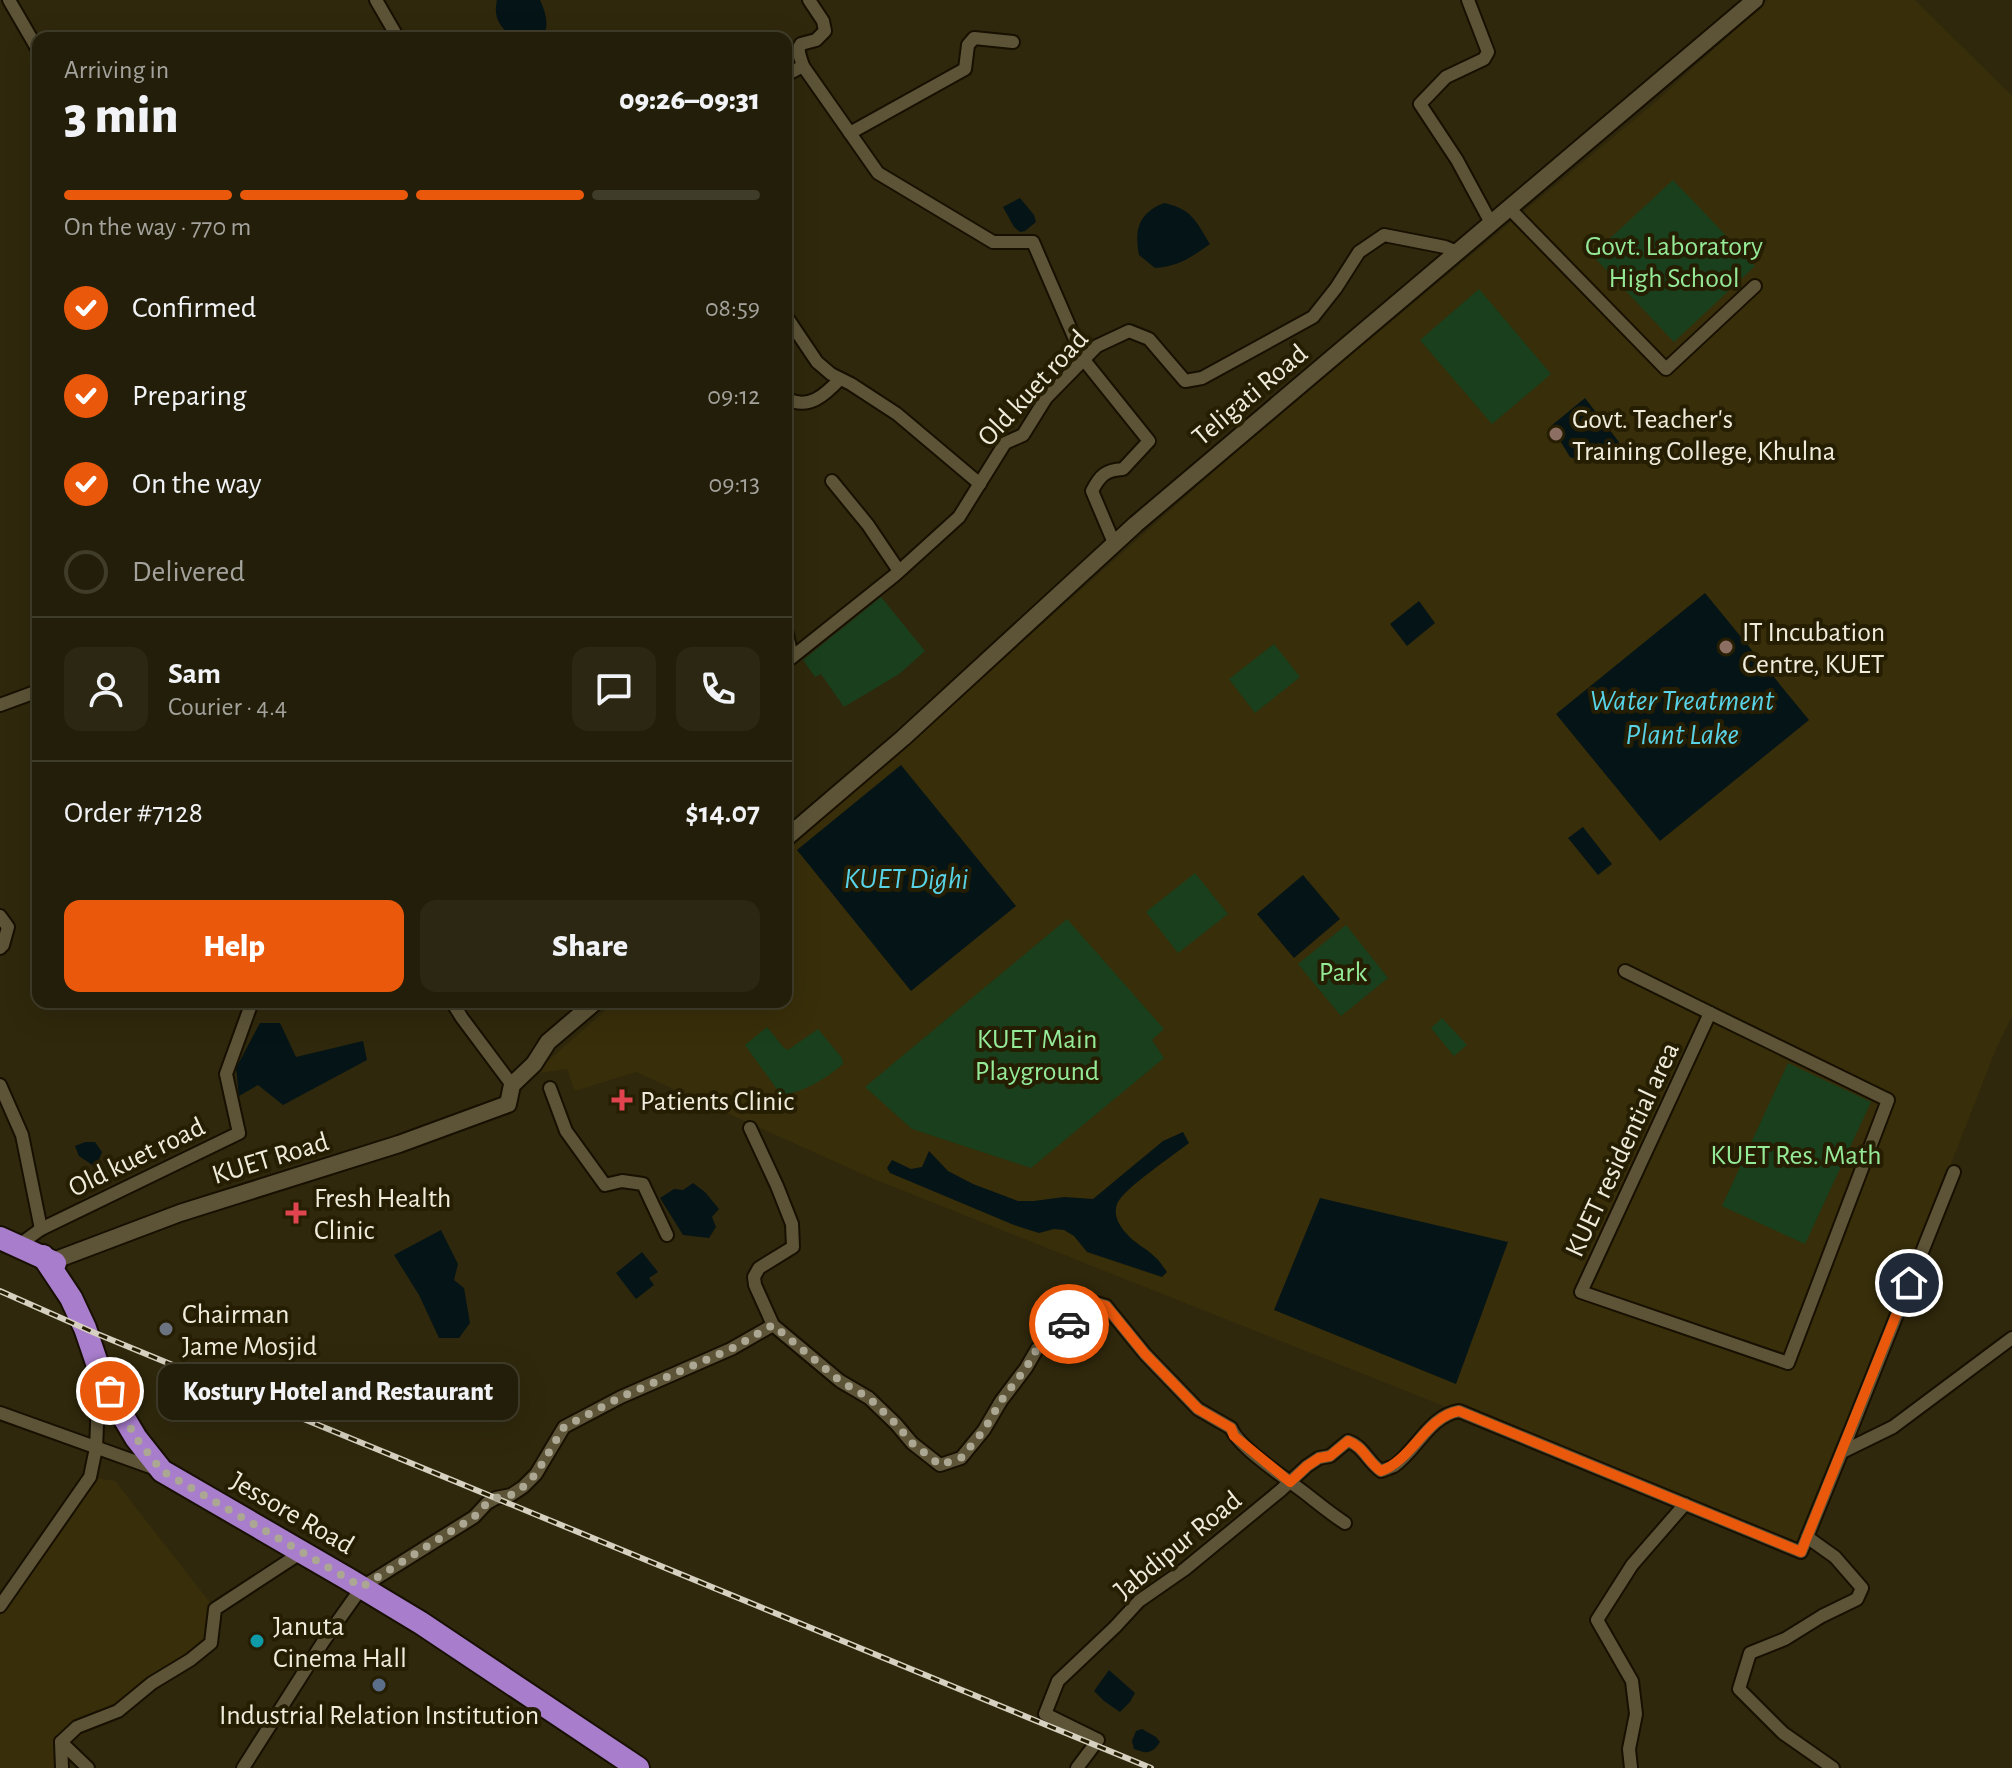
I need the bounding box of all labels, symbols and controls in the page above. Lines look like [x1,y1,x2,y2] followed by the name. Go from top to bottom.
[64,57,169,83] text: Arriving in
[619,85,760,115] text: 09:26–09:31
[64,90,178,142] text: 3 min
[64,214,251,240] text: On the way · 770 m
[1585,233,1763,293] park label: Govt. Laboratory High School
[64,286,108,330] icon: check
[132,293,256,323] text: Confirmed
[705,295,760,321] text: 08:59
[973,325,1094,452] street label: Old kuet road
[1187,340,1313,451] street label: Teligati Road
[64,374,108,418] icon: check
[132,381,247,411] text: Preparing
[707,383,760,409] text: 09:12
[1572,406,1836,466] place label: Govt. Teacher's Training College, Khulna
[1547,425,1565,443] marker: Govt. Teacher's Training College, Khulna
[64,462,108,506] icon: check
[132,469,261,499] text: On the way
[708,471,760,497] text: 09:13
[132,557,245,587] text: Delivered
[1742,619,1885,679] place label: IT Incubation Centre, KUET
[1717,638,1735,656] marker: IT Incubation Centre, KUET
[64,647,148,731] button: person
[572,647,656,731] button: chat
[676,647,760,731] button: phone
[168,659,221,689] text: Sam
[1589,686,1775,750] water label: Water Treatment Plant Lake
[168,694,287,720] text: Courier · 4.4
[64,798,203,828] text: Order #7128
[685,798,760,828] text: $14.07
[844,864,968,894] water label: KUET Dighi
[64,900,404,992] button: Help
[420,900,760,992] button: Share
[1319,959,1367,987] park label: Park
[975,1026,1099,1086] park label: KUET Main Playground
[1561,1038,1685,1261] street label: KUET residential area
[640,1088,794,1116] place label: Patients Clinic
[611,1089,633,1111] marker: Patients Clinic
[64,1113,209,1203] street label: Old kuet road
[209,1128,332,1190] street label: KUET Road
[1710,1142,1882,1170] park label: KUET Res. Math
[314,1185,451,1245] place label: Fresh Health Clinic
[285,1202,307,1224] marker: Fresh Health Clinic
[1875,1249,1943,1317] pin
[1887,1261,1931,1305] icon: home
[1029,1284,1109,1364] courier
[182,1301,317,1361] place label: Chairman Jame Mosjid
[1047,1302,1091,1346] icon: car
[157,1320,175,1338] marker: Chairman Jame Mosjid
[76,1357,144,1425] pin
[158,1363,518,1419] callout: Kostury Hotel and Restaurant
[88,1369,132,1413] icon: bag
[183,1379,493,1405] text: Kostury Hotel and Restaurant
[225,1467,359,1560] street label: Jessore Road
[1109,1486,1247,1605] street label: Jabdipur Road
[273,1613,407,1673] place label: Januta Cinema Hall
[248,1632,266,1650] marker: Januta Cinema Hall
[370,1676,388,1694] marker: Industrial Relation Institution
[219,1702,539,1730] place label: Industrial Relation Institution

